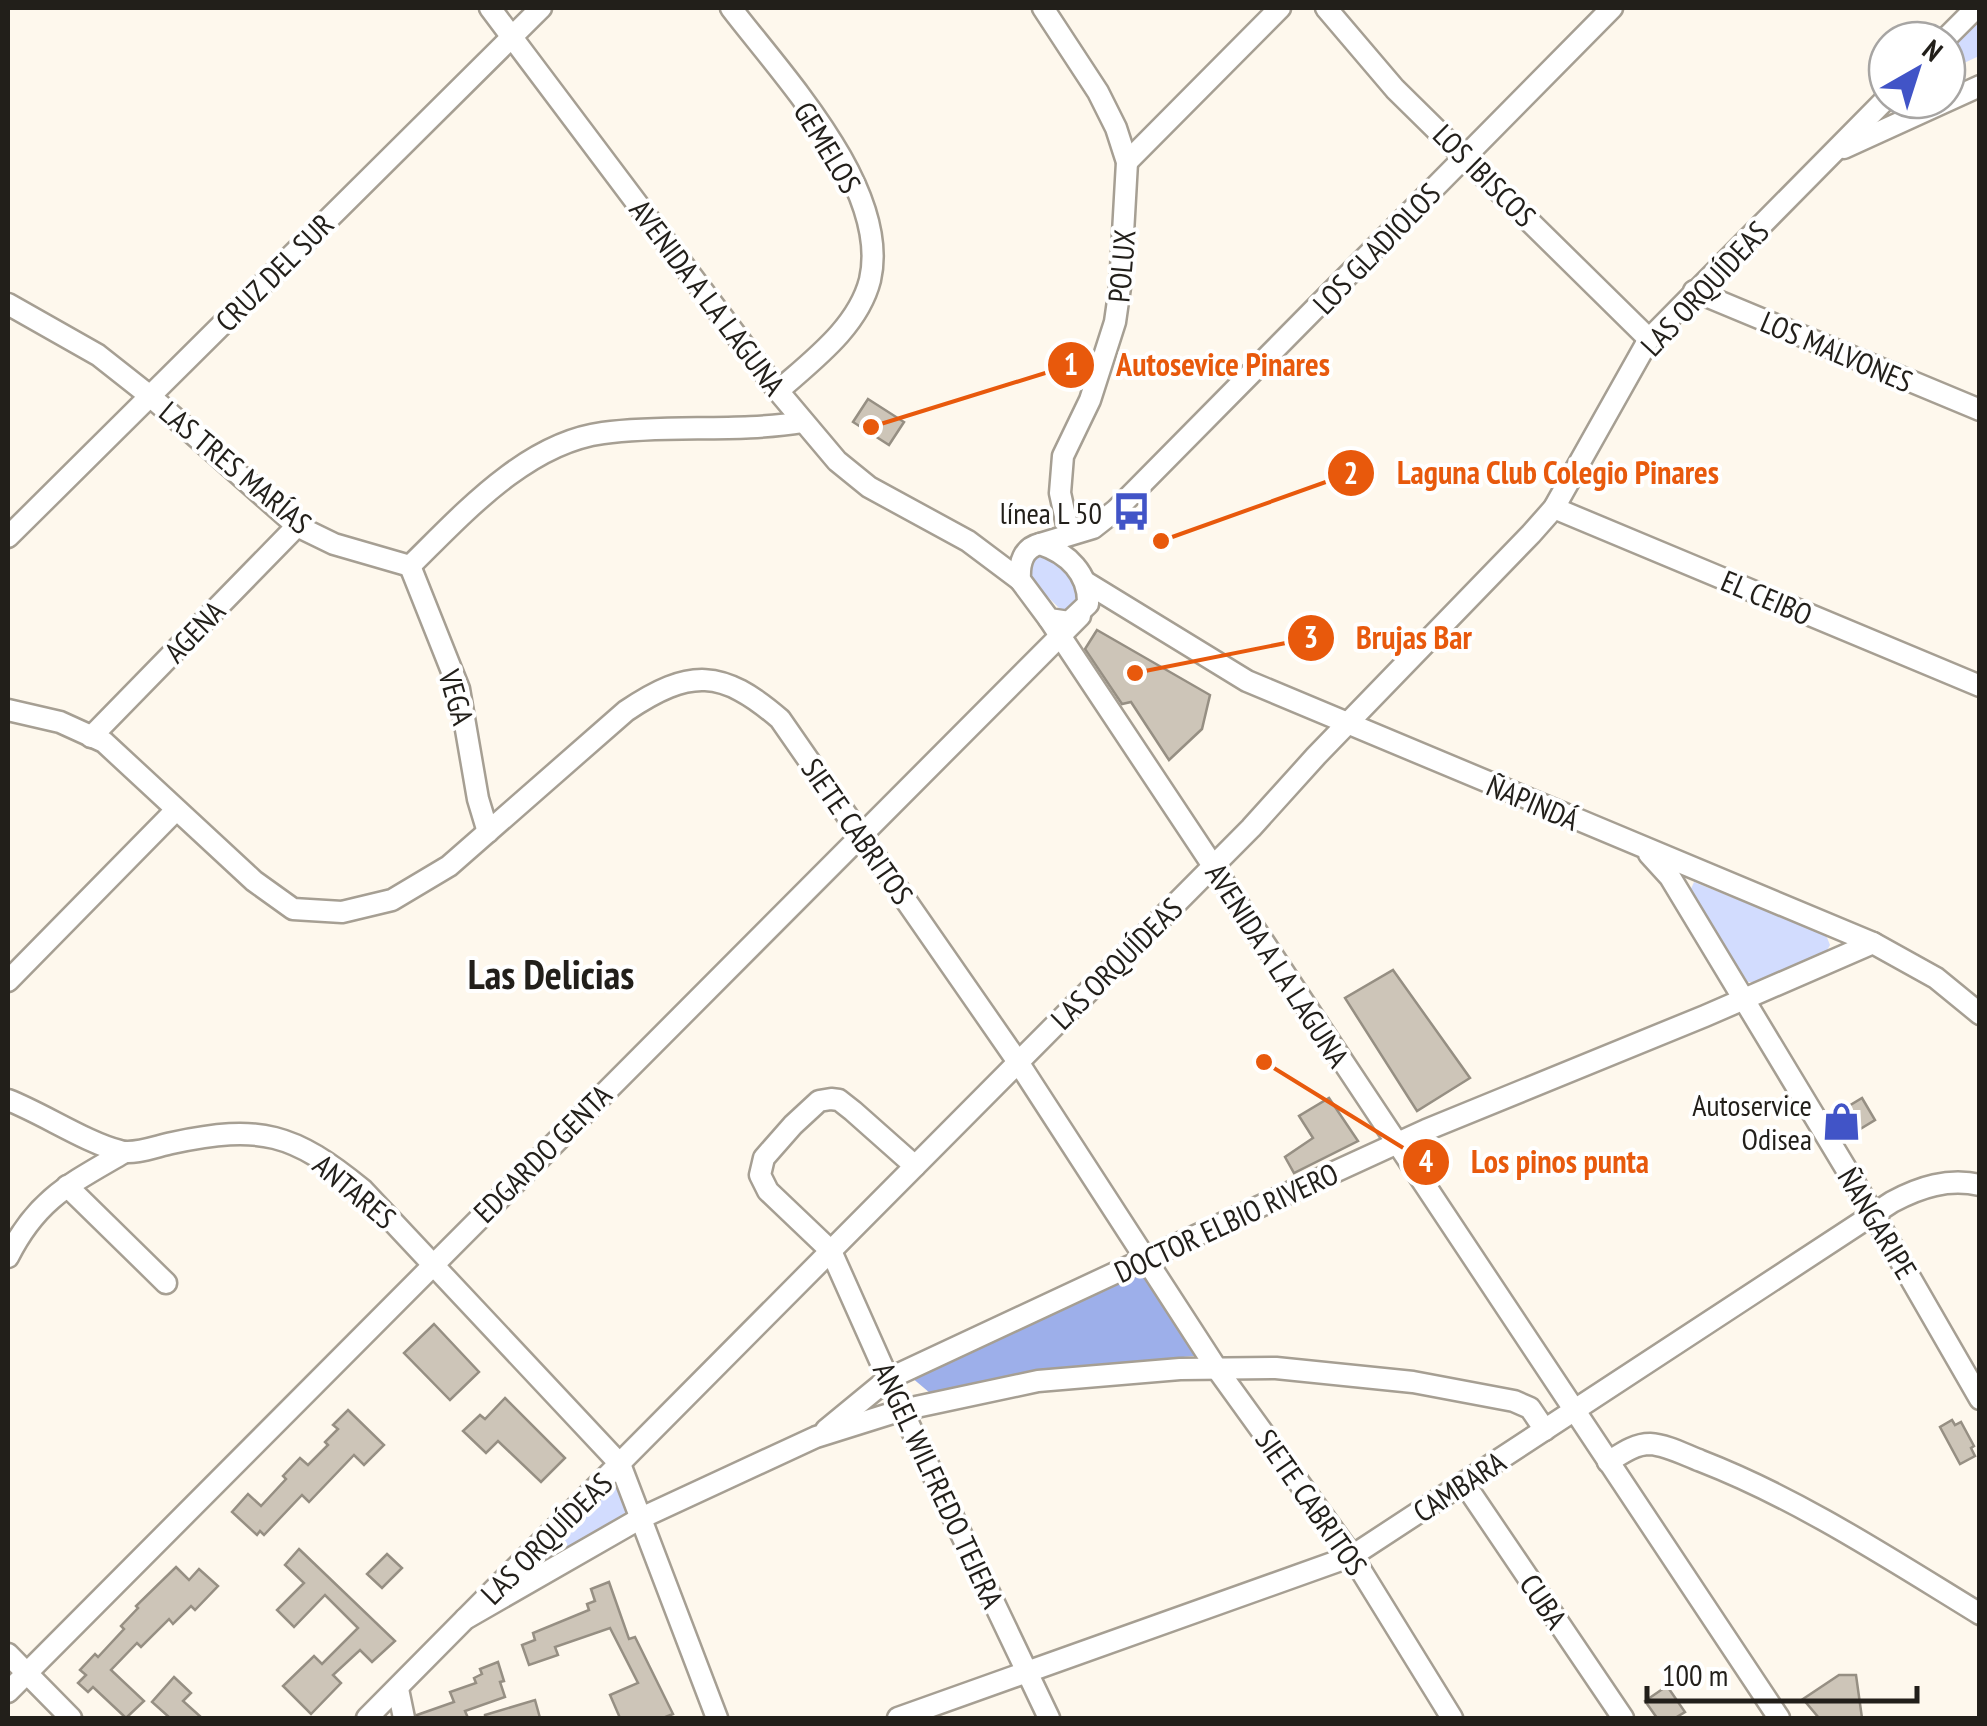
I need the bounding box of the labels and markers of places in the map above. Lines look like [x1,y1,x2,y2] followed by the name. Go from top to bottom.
[1046,334,1350,396] callout: Autosevice Pinares
[1326,442,1739,504] callout: Laguna Club Colegio Pinares
[1111,491,1153,533] bus stop icon: línea L 50
[1000,493,1102,532] place label: línea L 50
[1286,607,1492,669] callout: Brujas Bar
[1692,1085,1812,1158] place label: Autoservice Odisea
[1821,1100,1863,1142] shop icon: Autoservice Odisea
[1401,1131,1669,1193] callout: Los pinos punta

